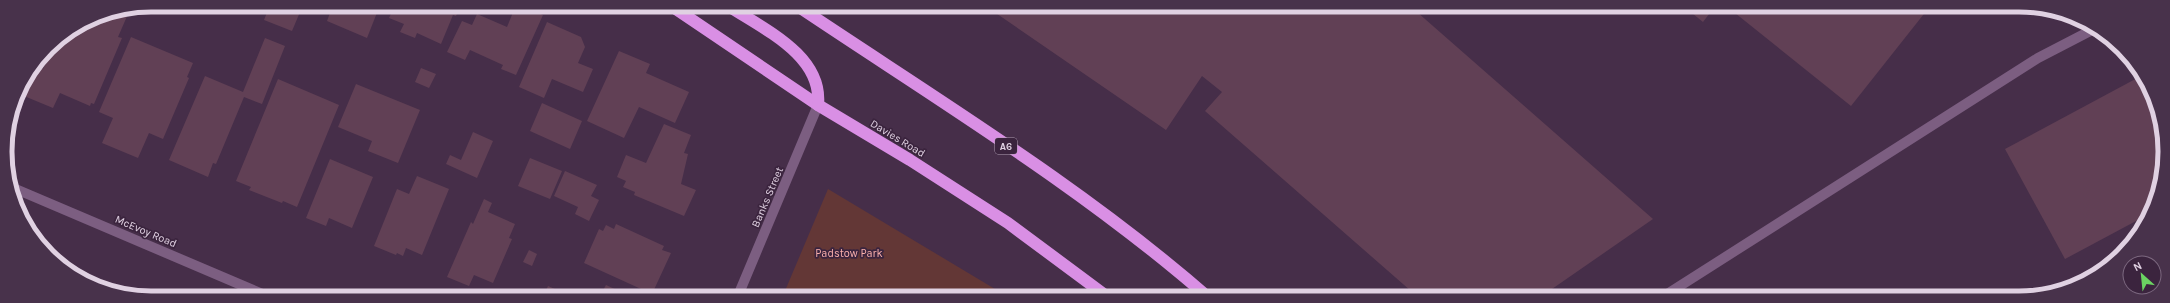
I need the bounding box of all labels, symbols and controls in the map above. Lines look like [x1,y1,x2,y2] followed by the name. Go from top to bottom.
[868,117,927,160] street label: Davies Road
[995,138,1017,154] road number: A6
[749,165,786,229] street label: Banks Street
[113,213,179,250] street label: McEvoy Road
[815,247,883,260] park label: Padstow Park
[2122,255,2162,295] north arrow
[2131,259,2144,274] text: N

